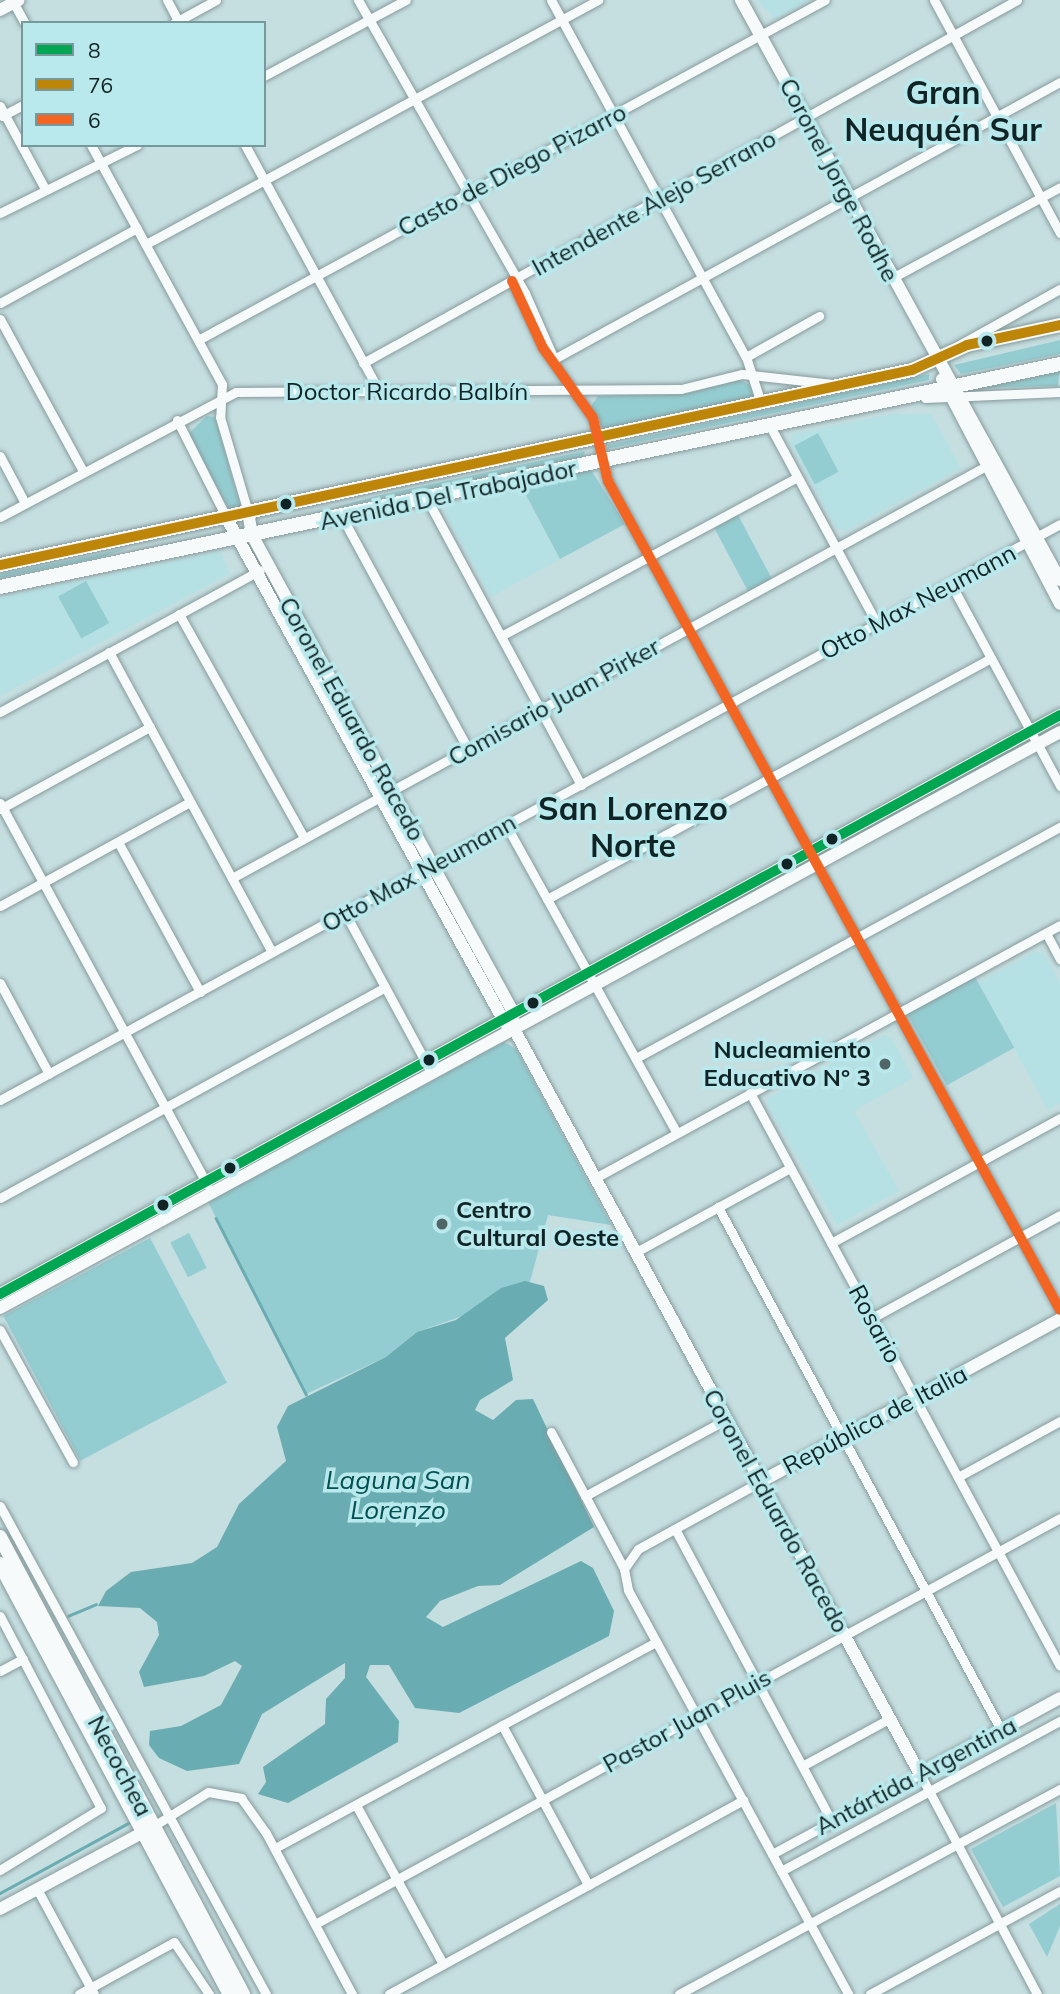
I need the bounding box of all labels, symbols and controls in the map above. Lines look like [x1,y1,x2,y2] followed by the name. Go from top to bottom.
[21,21,266,147] legend
[88,37,101,63] text: 8
[88,72,113,98] text: 76
[773,73,905,287] street label: Coronel Jorge Rodhe
[844,74,1042,149] district label: Gran Neuquén Sur
[393,98,631,242] street label: Casto de Diego Pizarro
[88,107,101,133] text: 6
[527,124,781,282] street label: Intendente Alejo Serrano
[980,334,994,348] unlabelled marker
[286,378,528,406] street label: Doctor Ricardo Balbín
[317,454,579,536] street label: Avenida Del Trabajador
[279,497,293,511] unlabelled marker
[815,538,1021,666] street label: Otto Max Neumann
[273,592,431,846] street label: Coronel Eduardo Racedo
[443,632,665,772] street label: Comisario Juan Pirker
[538,790,728,865] district label: San Lorenzo Norte
[317,808,521,938] street label: Otto Max Neumann
[825,832,839,846] unlabelled marker
[780,857,794,871] unlabelled marker
[526,996,540,1010] unlabelled marker
[704,1036,871,1092] place label: Nucleamiento Educativo N° 3
[422,1053,436,1067] unlabelled marker
[877,1056,893,1072] marker: Nucleamiento Educativo N° 3
[223,1161,237,1175] unlabelled marker
[456,1196,619,1252] place label: Centro Cultural Oeste
[156,1198,170,1212] unlabelled marker
[434,1216,450,1232] marker: Centro Cultural Oeste
[842,1280,908,1368] street label: Rosario
[778,1359,972,1481] street label: República de Italia
[697,1384,855,1638] street label: Coronel Eduardo Racedo
[325,1464,471,1526] water label: Laguna San Lorenzo
[598,1663,776,1779] street label: Pastor Juan Pluis
[82,1711,158,1821] street label: Necochea
[811,1711,1021,1841] street label: Antártida Argentina

